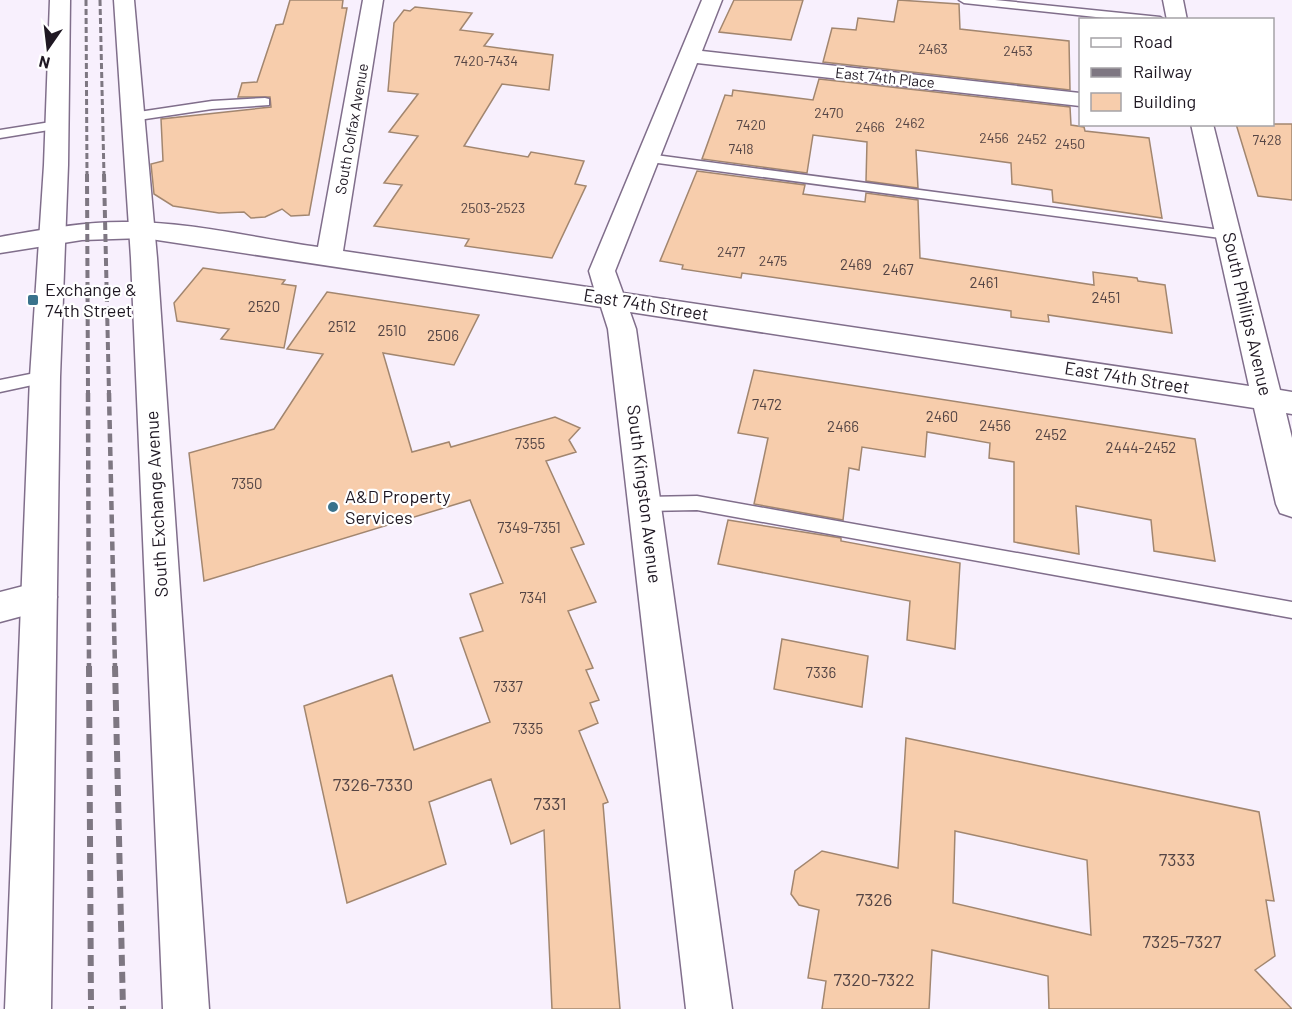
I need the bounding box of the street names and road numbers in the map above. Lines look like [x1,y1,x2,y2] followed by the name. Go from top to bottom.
[331,62,371,196] street label: South Colfax Avenue
[834,63,936,91] street label: East 74th Place
[1218,230,1277,398] street label: South Phillips Avenue
[582,283,710,325] street label: East 74th Street
[1063,356,1191,398] street label: East 74th Street
[623,403,667,584] street label: South Kingston Avenue
[140,410,172,598] street label: South Exchange Avenue

